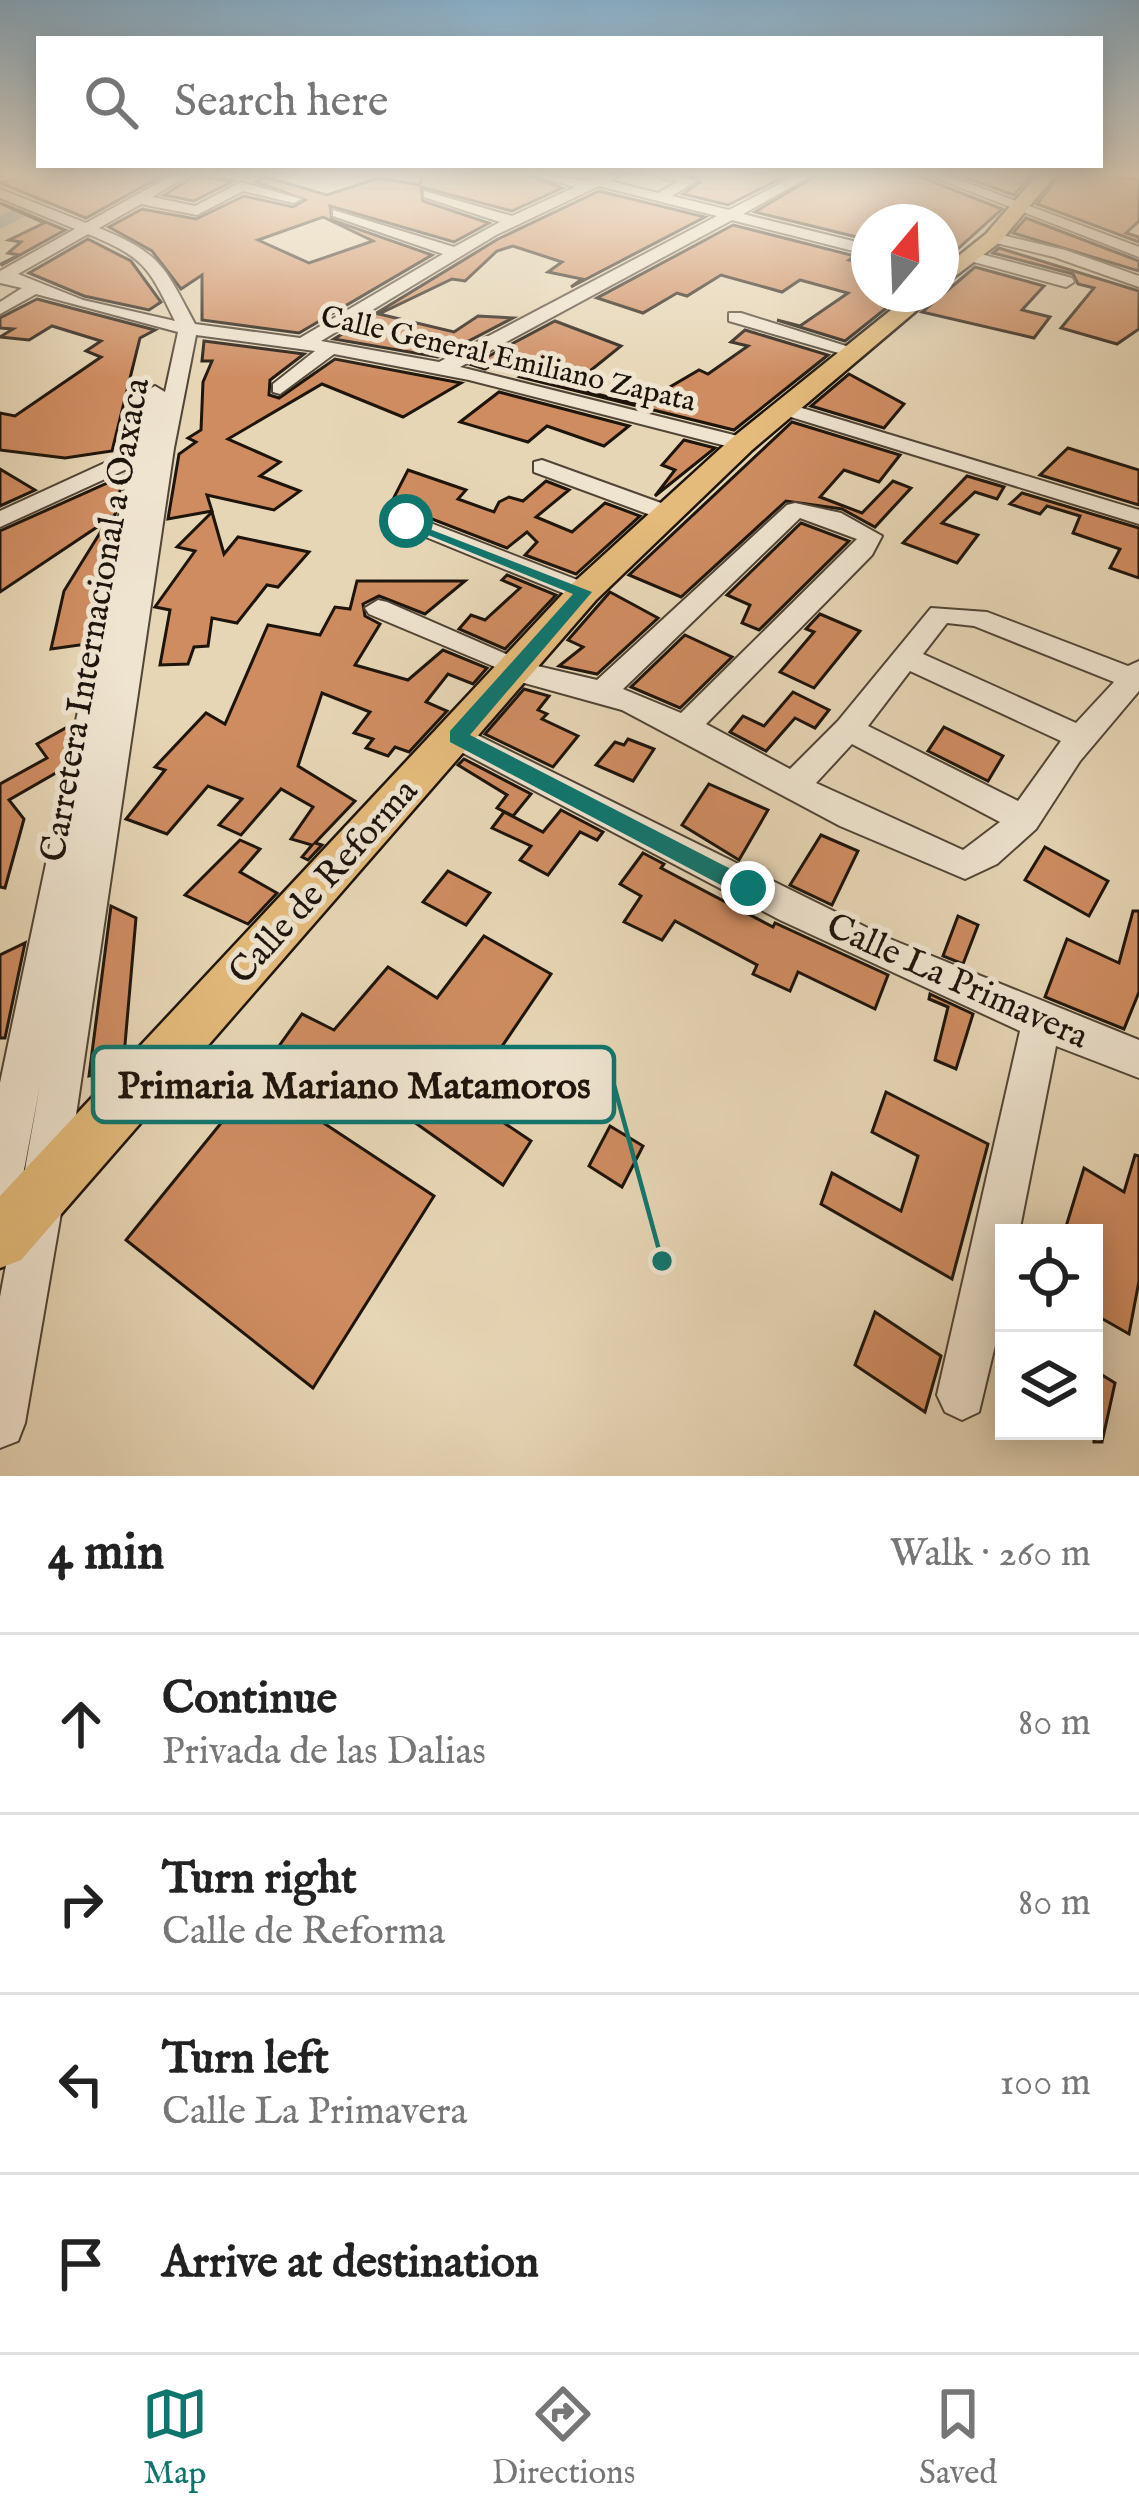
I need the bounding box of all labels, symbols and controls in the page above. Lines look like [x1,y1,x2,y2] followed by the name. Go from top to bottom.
[36,36,1103,168] search box
[78,69,144,135] icon: search
[174,74,388,131] text: Search here
[851,204,959,312] north arrow
[317,298,699,422] street label: Calle General Emiliano Zapata
[31,374,161,866] street label: Carretera Internacional a Oaxaca
[379,494,433,548] route start
[219,769,429,994] street label: Calle de Reforma
[721,861,775,915] route end
[819,904,1096,1061] street label: Calle La Primavera
[93,1047,614,1122] callout: Primaria Mariano Matamoros
[117,1063,591,1112] text: Primaria Mariano Matamoros
[995,1224,1103,1440] map controls
[995,1224,1103,1332] button: locate
[995,1332,1103,1440] button: layers
[48,1522,164,1587] text: 4 min
[890,1530,1091,1579] text: Walk · 260 m
[162,1671,337,1728] text: Continue
[48,1691,114,1757] icon: ahead
[1018,1699,1091,1748] text: 80 m
[162,1728,486,1777] text: Privada de las Dalias
[162,1851,357,1908] text: Turn right
[48,1871,114,1937] icon: right
[1018,1879,1091,1928] text: 80 m
[162,1908,445,1957] text: Calle de Reforma
[162,2031,329,2088] text: Turn left
[48,2051,114,2117] icon: left
[1000,2059,1091,2108] text: 100 m
[162,2088,467,2137] text: Calle La Primavera
[48,2231,114,2297] icon: arrive
[162,2235,539,2292] text: Arrive at destination
[142,2381,208,2495] tab: Map
[492,2381,635,2495] tab: Directions
[919,2381,997,2495] tab: Saved

